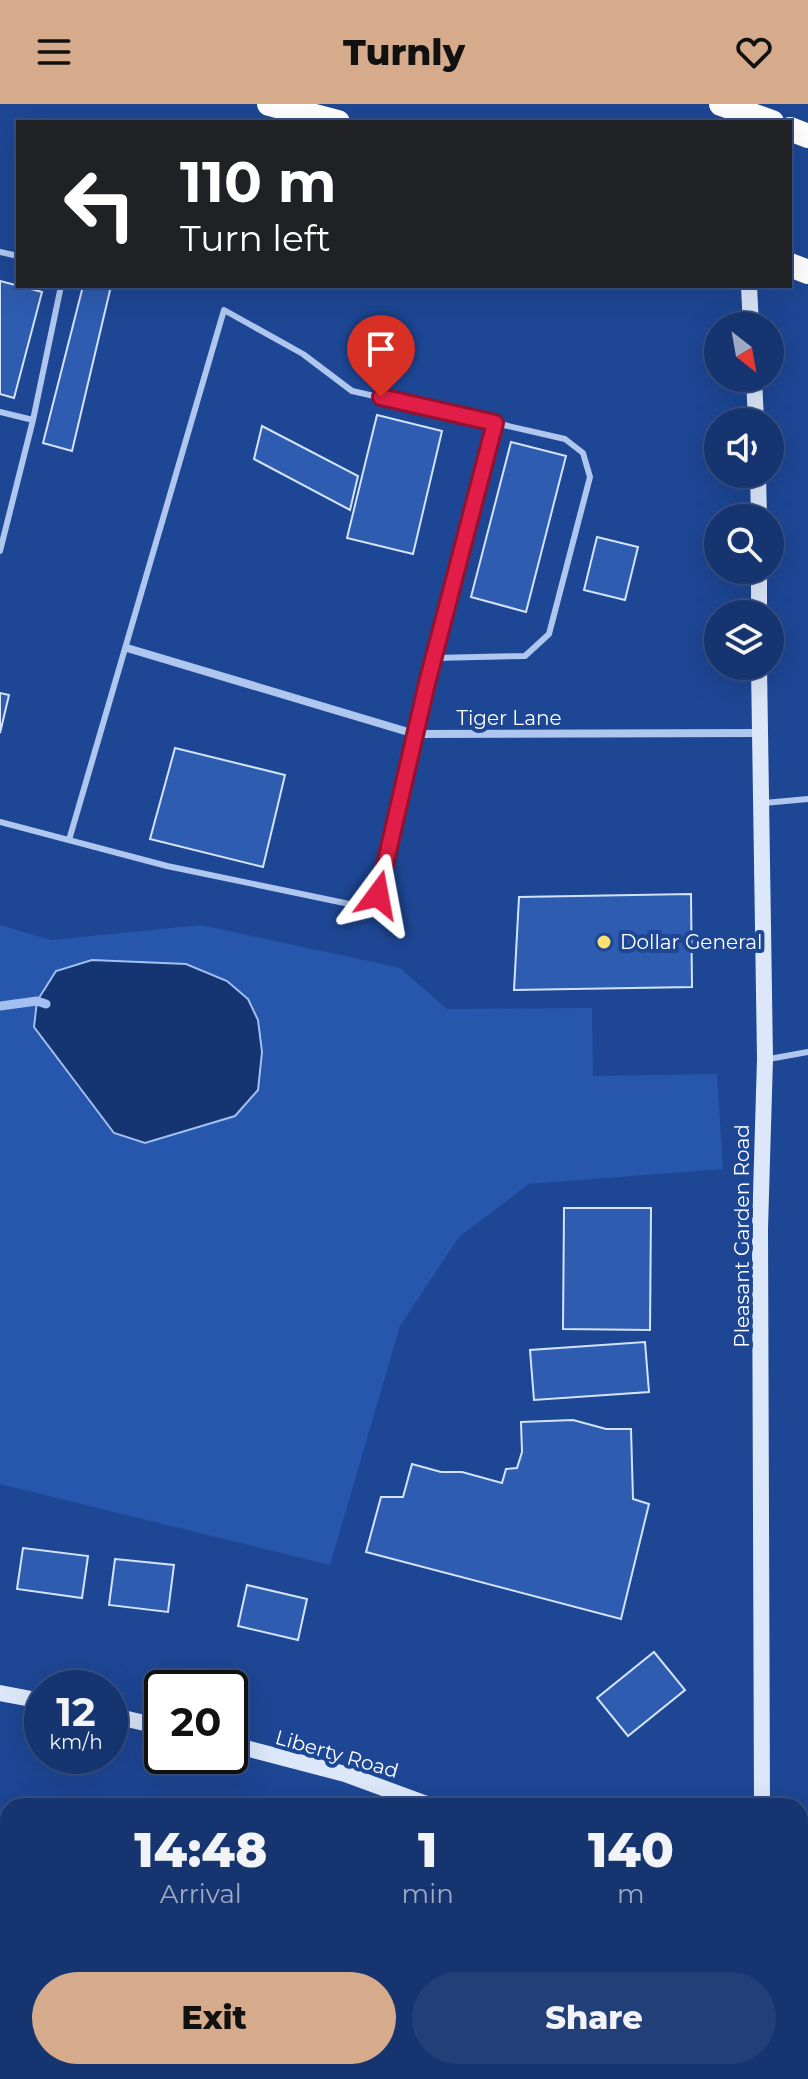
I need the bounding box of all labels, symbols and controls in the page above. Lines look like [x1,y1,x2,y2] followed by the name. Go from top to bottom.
[32,30,76,74] icon: menu
[343,30,465,74] text: Turnly
[732,30,776,74] icon: heart
[180,148,337,216] text: 110 m
[48,152,152,256] icon: left
[180,216,331,260] text: Turn left
[704,312,784,392] north arrow
[704,312,784,680] map controls
[347,315,415,397] pin
[359,327,403,371] icon: arrive
[704,408,784,488] button: sound
[704,504,784,584] button: search
[704,600,784,680] button: layers
[456,706,562,730] street label: Tiger Lane
[336,853,420,937] position arrow
[620,930,762,954] place label: Dollar General
[595,933,613,951] marker: Dollar General
[730,1124,754,1348] street label: Pleasant Garden Road
[144,1670,248,1774] speed limit sign: 20
[56,1687,96,1736] text: 12
[273,1725,401,1783] street label: Liberty Road
[49,1730,103,1754] text: km/h
[134,1821,267,1879] text: 14:48
[418,1821,437,1879] text: 1
[588,1821,674,1879] text: 140
[160,1878,242,1910] text: Arrival
[402,1878,454,1910] text: min
[617,1878,645,1910] text: m
[32,1972,396,2064] button: Exit
[412,1972,776,2064] button: Share

